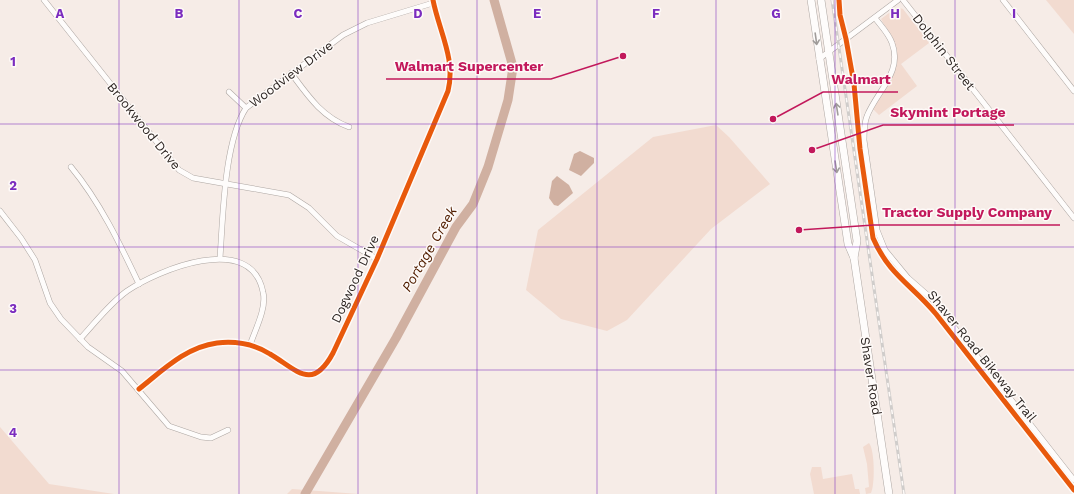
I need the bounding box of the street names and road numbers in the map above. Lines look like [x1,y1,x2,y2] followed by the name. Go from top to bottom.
[910,11,979,93] street label: Dolphin Street
[246,38,336,110] street label: Woodview Drive
[104,79,184,173] street label: Brookwood Drive
[328,233,382,325] street label: Dogwood Drive
[924,287,1040,425] street label: Shaver Road Bikeway Trail
[857,336,885,416] street label: Shaver Road

